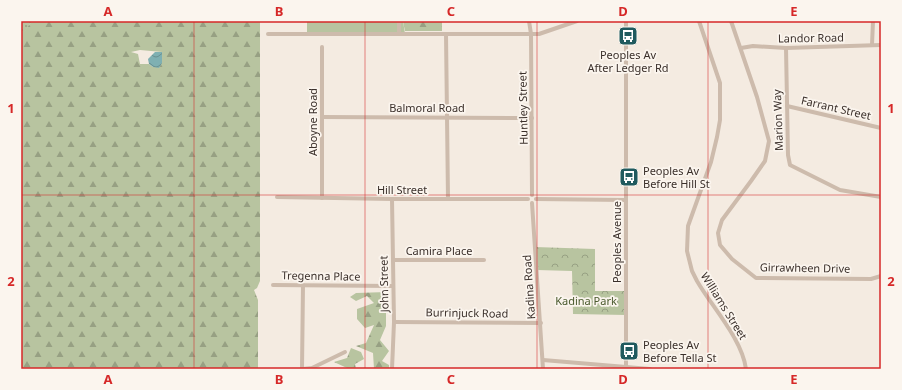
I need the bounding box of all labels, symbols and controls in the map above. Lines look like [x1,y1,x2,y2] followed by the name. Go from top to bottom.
[104,2,113,20] text: A
[275,2,283,20] text: B
[447,2,455,20] text: C
[618,2,628,20] text: D
[790,2,798,20] text: E
[617,25,639,47] bus stop icon: Peoples Av After Ledger Rd
[778,29,844,46] street label: Landor Road
[587,47,669,75] place label: Peoples Av After Ledger Rd
[514,71,531,145] street label: Huntley Street
[305,88,320,156] street label: Aboyne Road
[769,89,786,151] street label: Marion Way
[800,92,873,123] street label: Farrant Street
[7,99,15,117] text: 1
[887,99,895,117] text: 1
[389,100,465,115] street label: Balmoral Road
[643,163,710,191] place label: Peoples Av Before Hill St
[618,166,640,188] bus stop icon: Peoples Av Before Hill St
[377,182,427,197] street label: Hill Street
[609,201,624,283] street label: Peoples Avenue
[406,243,472,258] street label: Camira Place
[519,254,538,320] street label: Kadina Road
[376,255,392,314] street label: John Street
[760,259,850,276] street label: Girrawheen Drive
[281,267,361,284] street label: Tregenna Place
[698,269,751,342] street label: Williams Street
[7,272,15,290] text: 2
[887,272,895,290] text: 2
[555,293,617,308] park label: Kadina Park
[426,304,509,321] street label: Burrinjuck Road
[643,337,716,365] place label: Peoples Av Before Tella St
[618,340,640,362] bus stop icon: Peoples Av Before Tella St
[104,370,113,388] text: A
[275,370,283,388] text: B
[447,370,455,388] text: C
[618,370,628,388] text: D
[790,370,798,388] text: E

